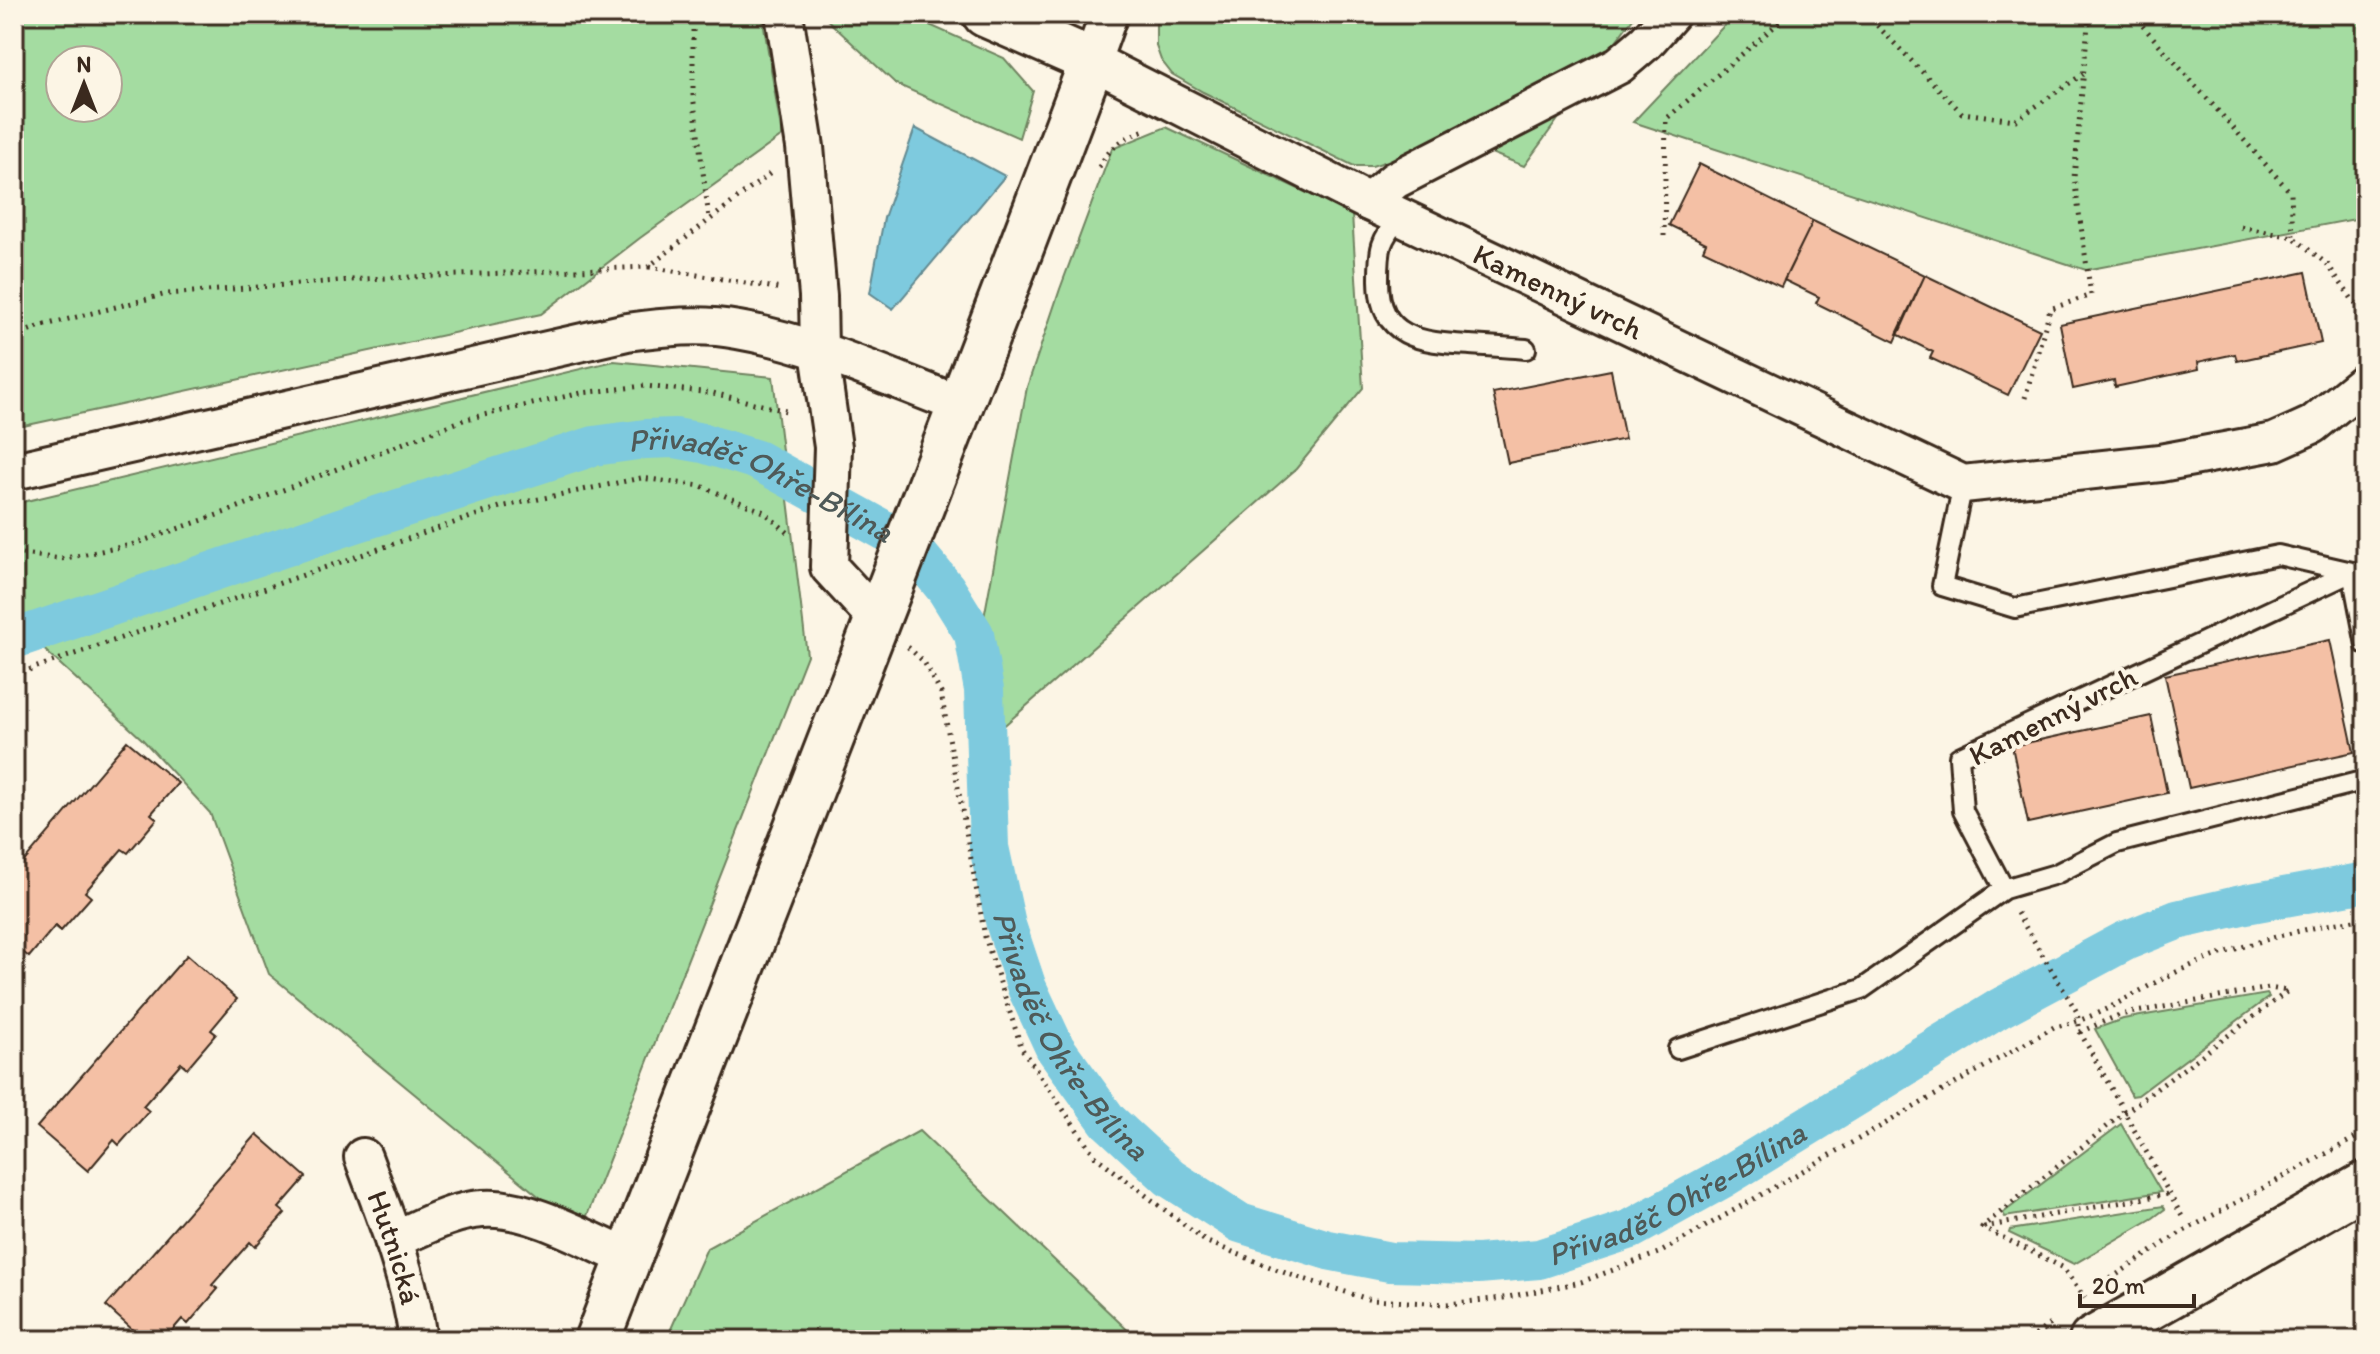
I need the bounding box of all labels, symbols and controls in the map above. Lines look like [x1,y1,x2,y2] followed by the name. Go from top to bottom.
[44,44,124,124] north arrow
[77,51,91,78] text: N
[1467,235,1649,347] street label: Kamenný vrch
[625,419,900,551] water label: Přivaděč Ohře-Bílina
[1963,657,2143,774] street label: Kamenný vrch
[985,908,1157,1169] water label: Přivaděč Ohře-Bílina
[1543,1113,1813,1274] water label: Přivaděč Ohře-Bílina
[359,1185,430,1308] street label: Hutnická
[2080,1258,2194,1308] scale bar
[2092,1271,2145,1300] text: 20 m

